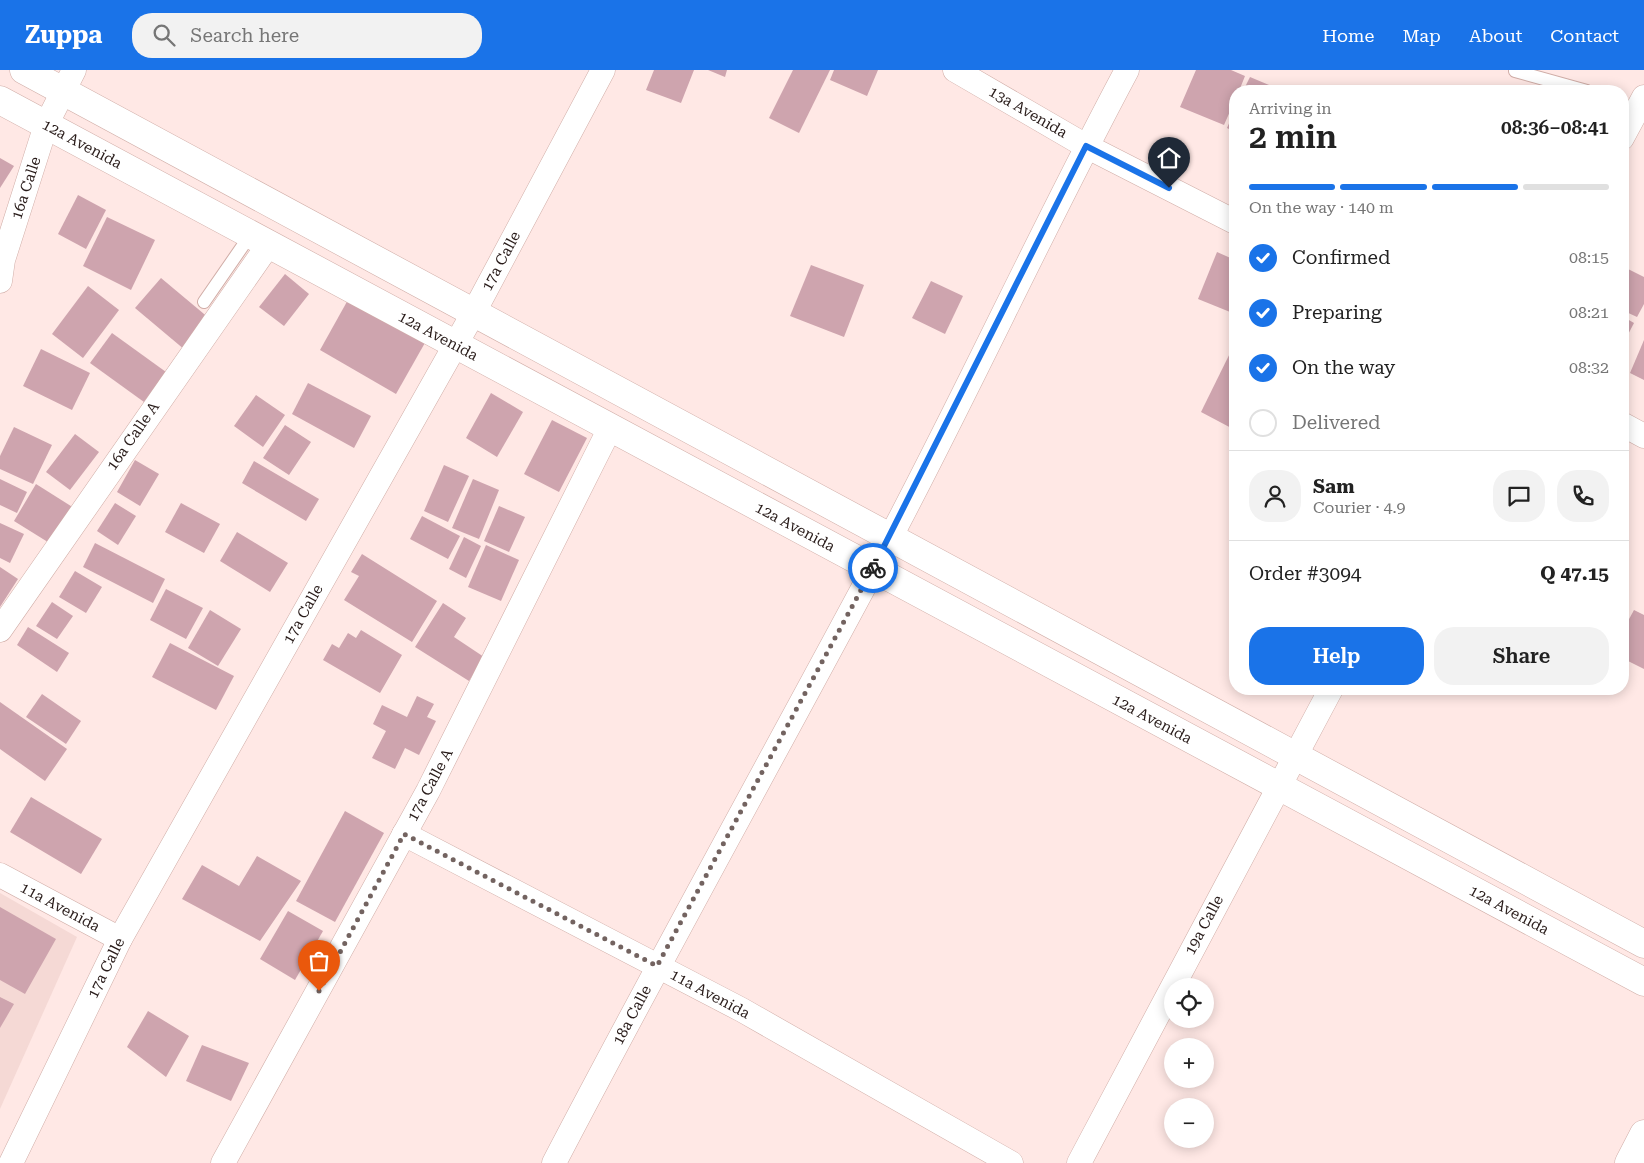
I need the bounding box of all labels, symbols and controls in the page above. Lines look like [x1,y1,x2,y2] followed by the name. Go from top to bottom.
[132,13,482,58] search box
[25,21,102,49] text: Zuppa
[150,21,178,49] icon: search
[190,24,299,47] text: Search here
[1322,25,1374,46] text: Home
[1402,25,1441,46] text: Map
[1469,25,1522,46] text: About
[1550,25,1619,46] text: Contact
[986,82,1070,142] street label: 13a Avenida
[1249,99,1332,118] text: Arriving in
[39,115,125,173] street label: 12a Avenida
[1501,116,1609,139] text: 08:36–08:41
[1249,118,1337,156] text: 2 min
[1148,137,1190,188] pin
[1155,144,1183,172] icon: home
[7,154,45,222] street label: 16a Calle
[1249,198,1394,217] text: On the way · 140 m
[478,228,524,294] street label: 17a Calle
[1249,244,1277,272] icon: check
[1292,246,1390,269] text: Confirmed
[1569,248,1609,267] text: 08:15
[1249,299,1277,327] icon: check
[1292,301,1382,324] text: Preparing
[1569,303,1609,322] text: 08:21
[395,307,481,365] street label: 12a Avenida
[1249,354,1277,382] icon: check
[1292,356,1395,379] text: On the way
[1569,358,1609,377] text: 08:32
[103,398,163,474] street label: 16a Calle A
[1292,411,1380,434] text: Delivered
[1249,470,1301,522] button: person
[1493,470,1545,522] button: chat
[1557,470,1609,522] button: phone
[1313,475,1355,498] text: Sam
[752,498,838,556] street label: 12a Avenida
[1313,498,1406,517] text: Courier · 4.9
[848,543,898,593] courier
[859,554,887,582] icon: bike
[1249,562,1361,585] text: Order #3094
[1540,562,1609,585] text: Q 47.15
[279,581,327,647] street label: 17a Calle
[1249,627,1424,685] button: Help
[1434,627,1609,685] button: Share
[1109,690,1195,748] street label: 12a Avenida
[403,745,457,824] street label: 17a Calle A
[17,878,103,936] street label: 11a Avenida
[1466,881,1552,939] street label: 12a Avenida
[1181,892,1227,958] street label: 19a Calle
[84,935,128,1001] street label: 17a Calle
[298,940,340,991] pin
[305,947,333,975] icon: bag
[667,965,753,1023] street label: 11a Avenida
[1164,978,1214,1148] map controls
[1164,978,1214,1028] button: locate
[609,982,655,1048] street label: 18a Calle
[1164,1038,1214,1088] button: +
[1164,1098,1214,1148] button: −

